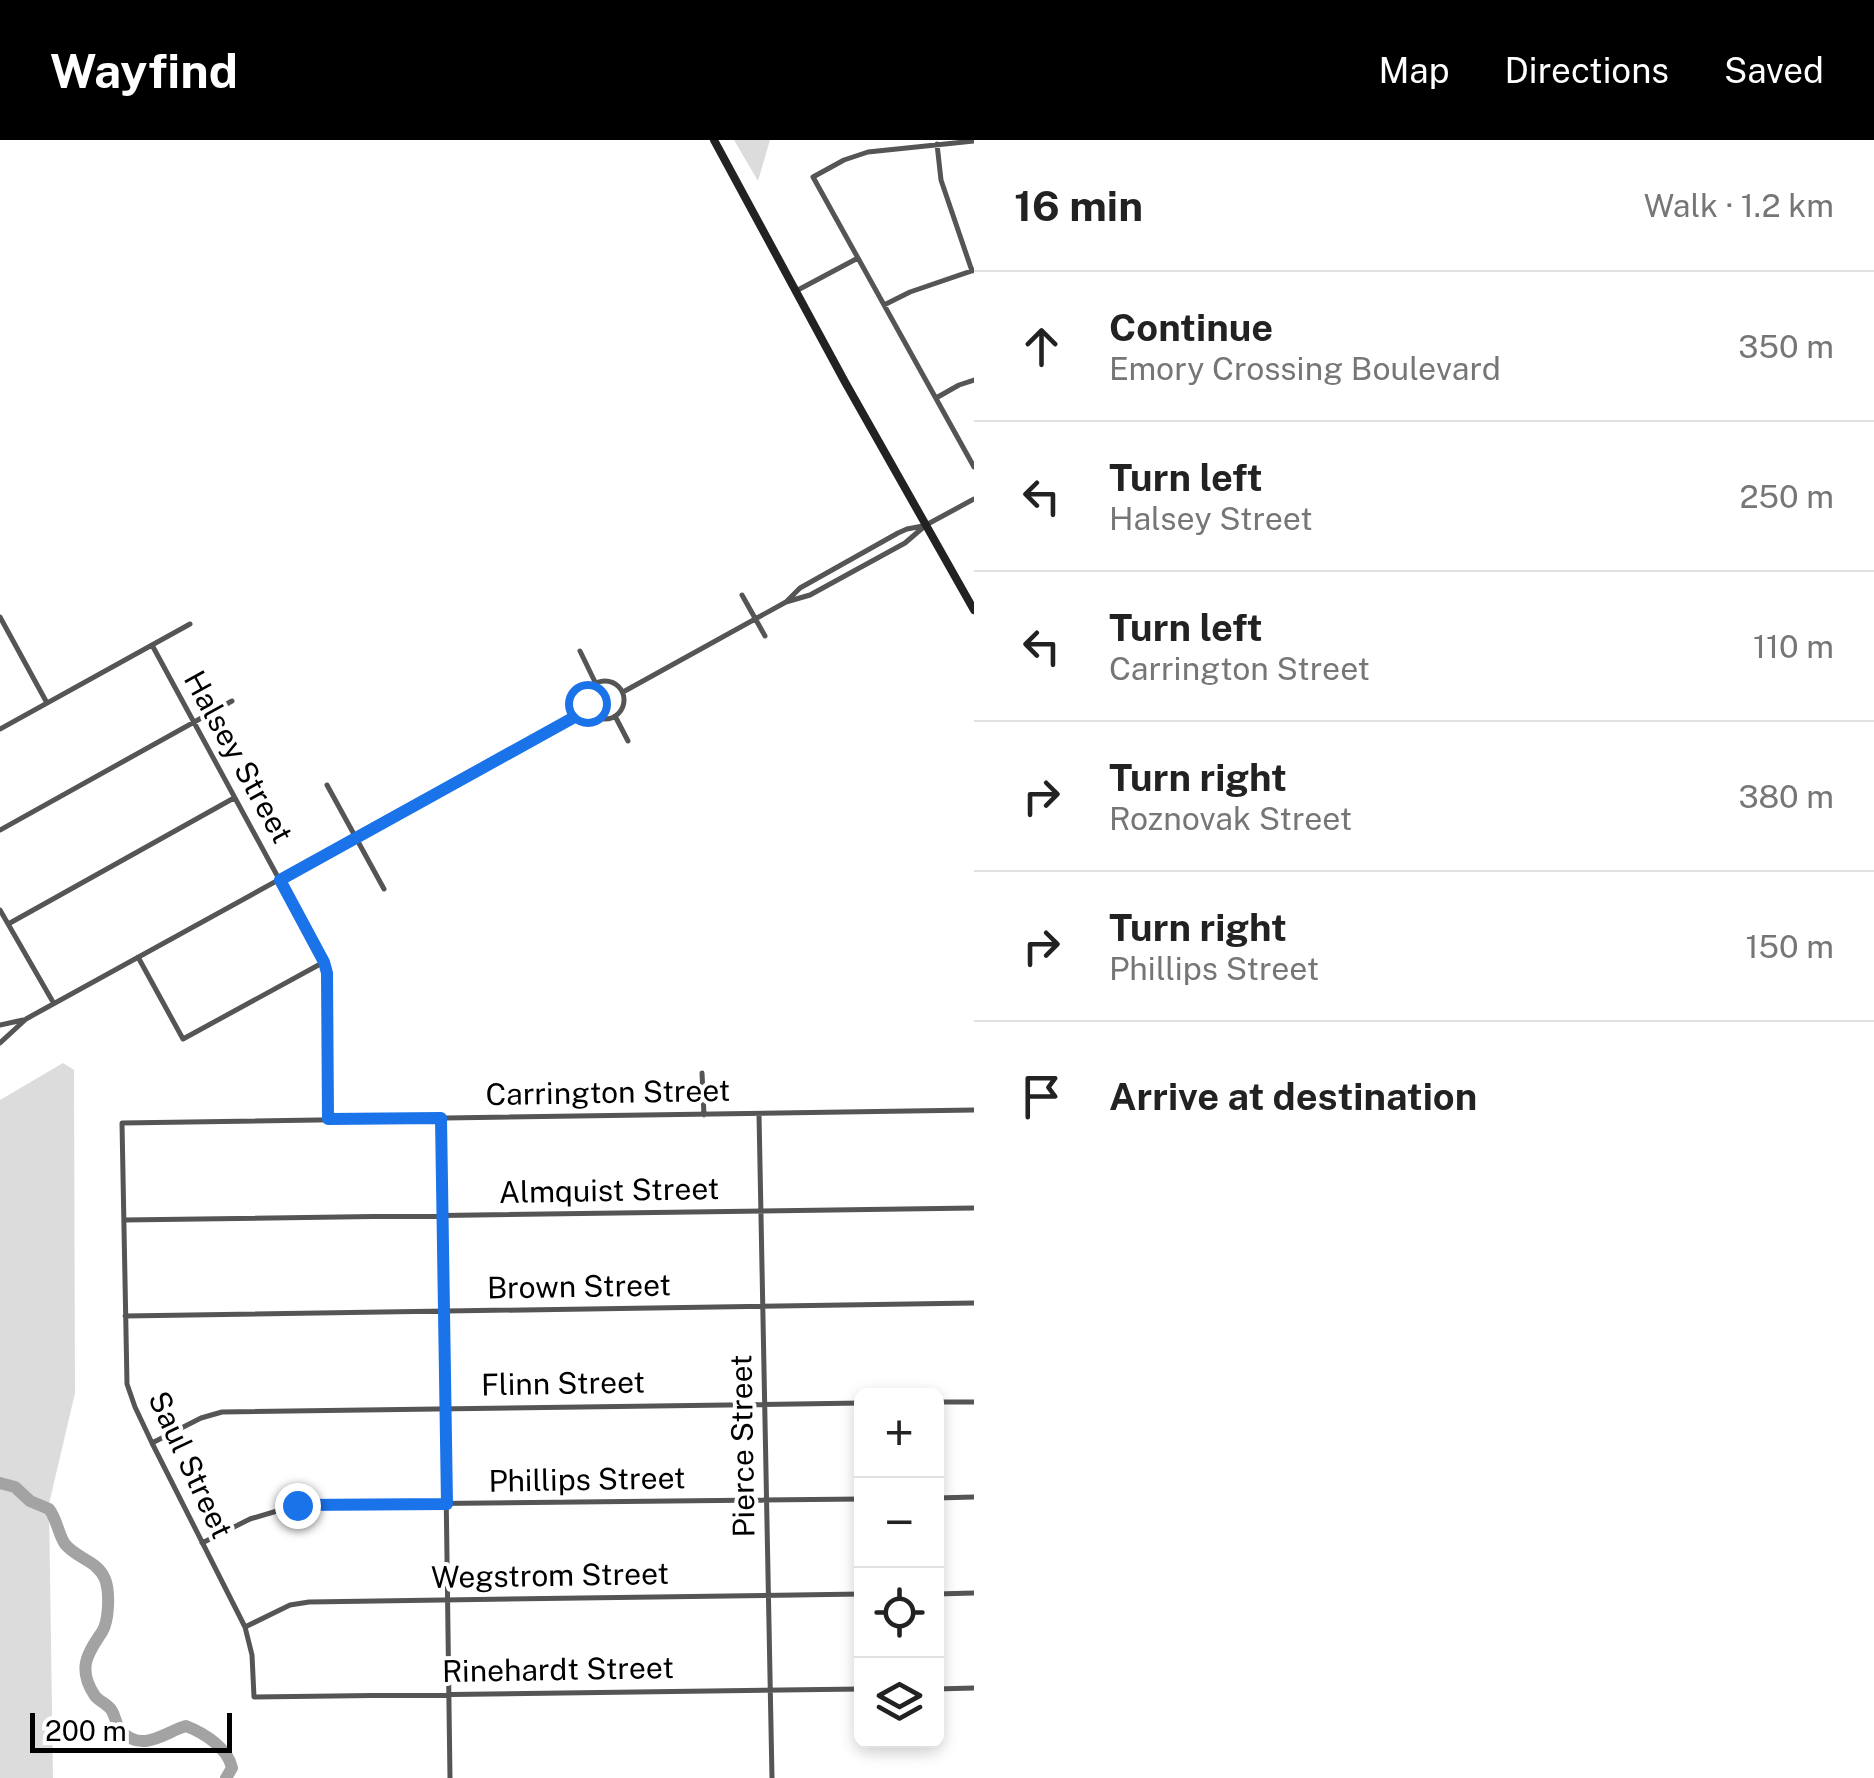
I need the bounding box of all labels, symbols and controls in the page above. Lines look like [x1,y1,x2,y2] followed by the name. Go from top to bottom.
[50,42,238,99] text: Wayfind
[1378,50,1449,91] text: Map
[1504,50,1669,91] text: Directions
[1724,50,1824,91] text: Saved
[1014,181,1143,230] text: 16 min
[1644,187,1834,224] text: Walk · 1.2 km
[1109,305,1273,350] text: Continue
[1014,319,1069,374] icon: ahead
[1738,328,1834,365] text: 350 m
[1109,350,1501,387] text: Emory Crossing Boulevard
[1109,455,1263,500] text: Turn left
[1014,469,1069,524] icon: left
[1739,478,1834,515] text: 250 m
[1109,500,1313,537] text: Halsey Street
[1109,605,1263,650] text: Turn left
[1014,619,1069,674] icon: left
[1753,628,1834,665] text: 110 m
[1109,650,1370,687] text: Carrington Street
[177,664,301,849] street label: Halsey Street
[565,681,611,727] route start
[1109,755,1287,800] text: Turn right
[1014,769,1069,824] icon: right
[1738,778,1834,815] text: 380 m
[1109,800,1352,837] text: Roznovak Street
[1109,905,1287,950] text: Turn right
[1014,919,1069,974] icon: right
[1745,928,1834,965] text: 150 m
[1109,950,1319,987] text: Phillips Street
[1014,1069,1069,1124] icon: arrive
[485,1072,731,1112] street label: Carrington Street
[1109,1074,1477,1119] text: Arrive at destination
[498,1170,720,1210] street label: Almquist Street
[487,1266,671,1306] street label: Brown Street
[722,1354,762,1538] street label: Pierce Street
[481,1364,645,1402] street label: Flinn Street
[141,1385,241,1544] street label: Saul Street
[854,1388,944,1748] map controls
[854,1388,944,1478] button: +
[488,1459,686,1499] street label: Phillips Street
[854,1478,944,1568] button: −
[275,1483,321,1529] route end
[431,1555,669,1595] street label: Wegstrom Street
[854,1568,944,1658] button: locate
[442,1649,674,1689] street label: Rinehardt Street
[854,1658,944,1748] button: layers
[30,1708,232,1752] scale bar
[45,1714,127,1747] text: 200 m

